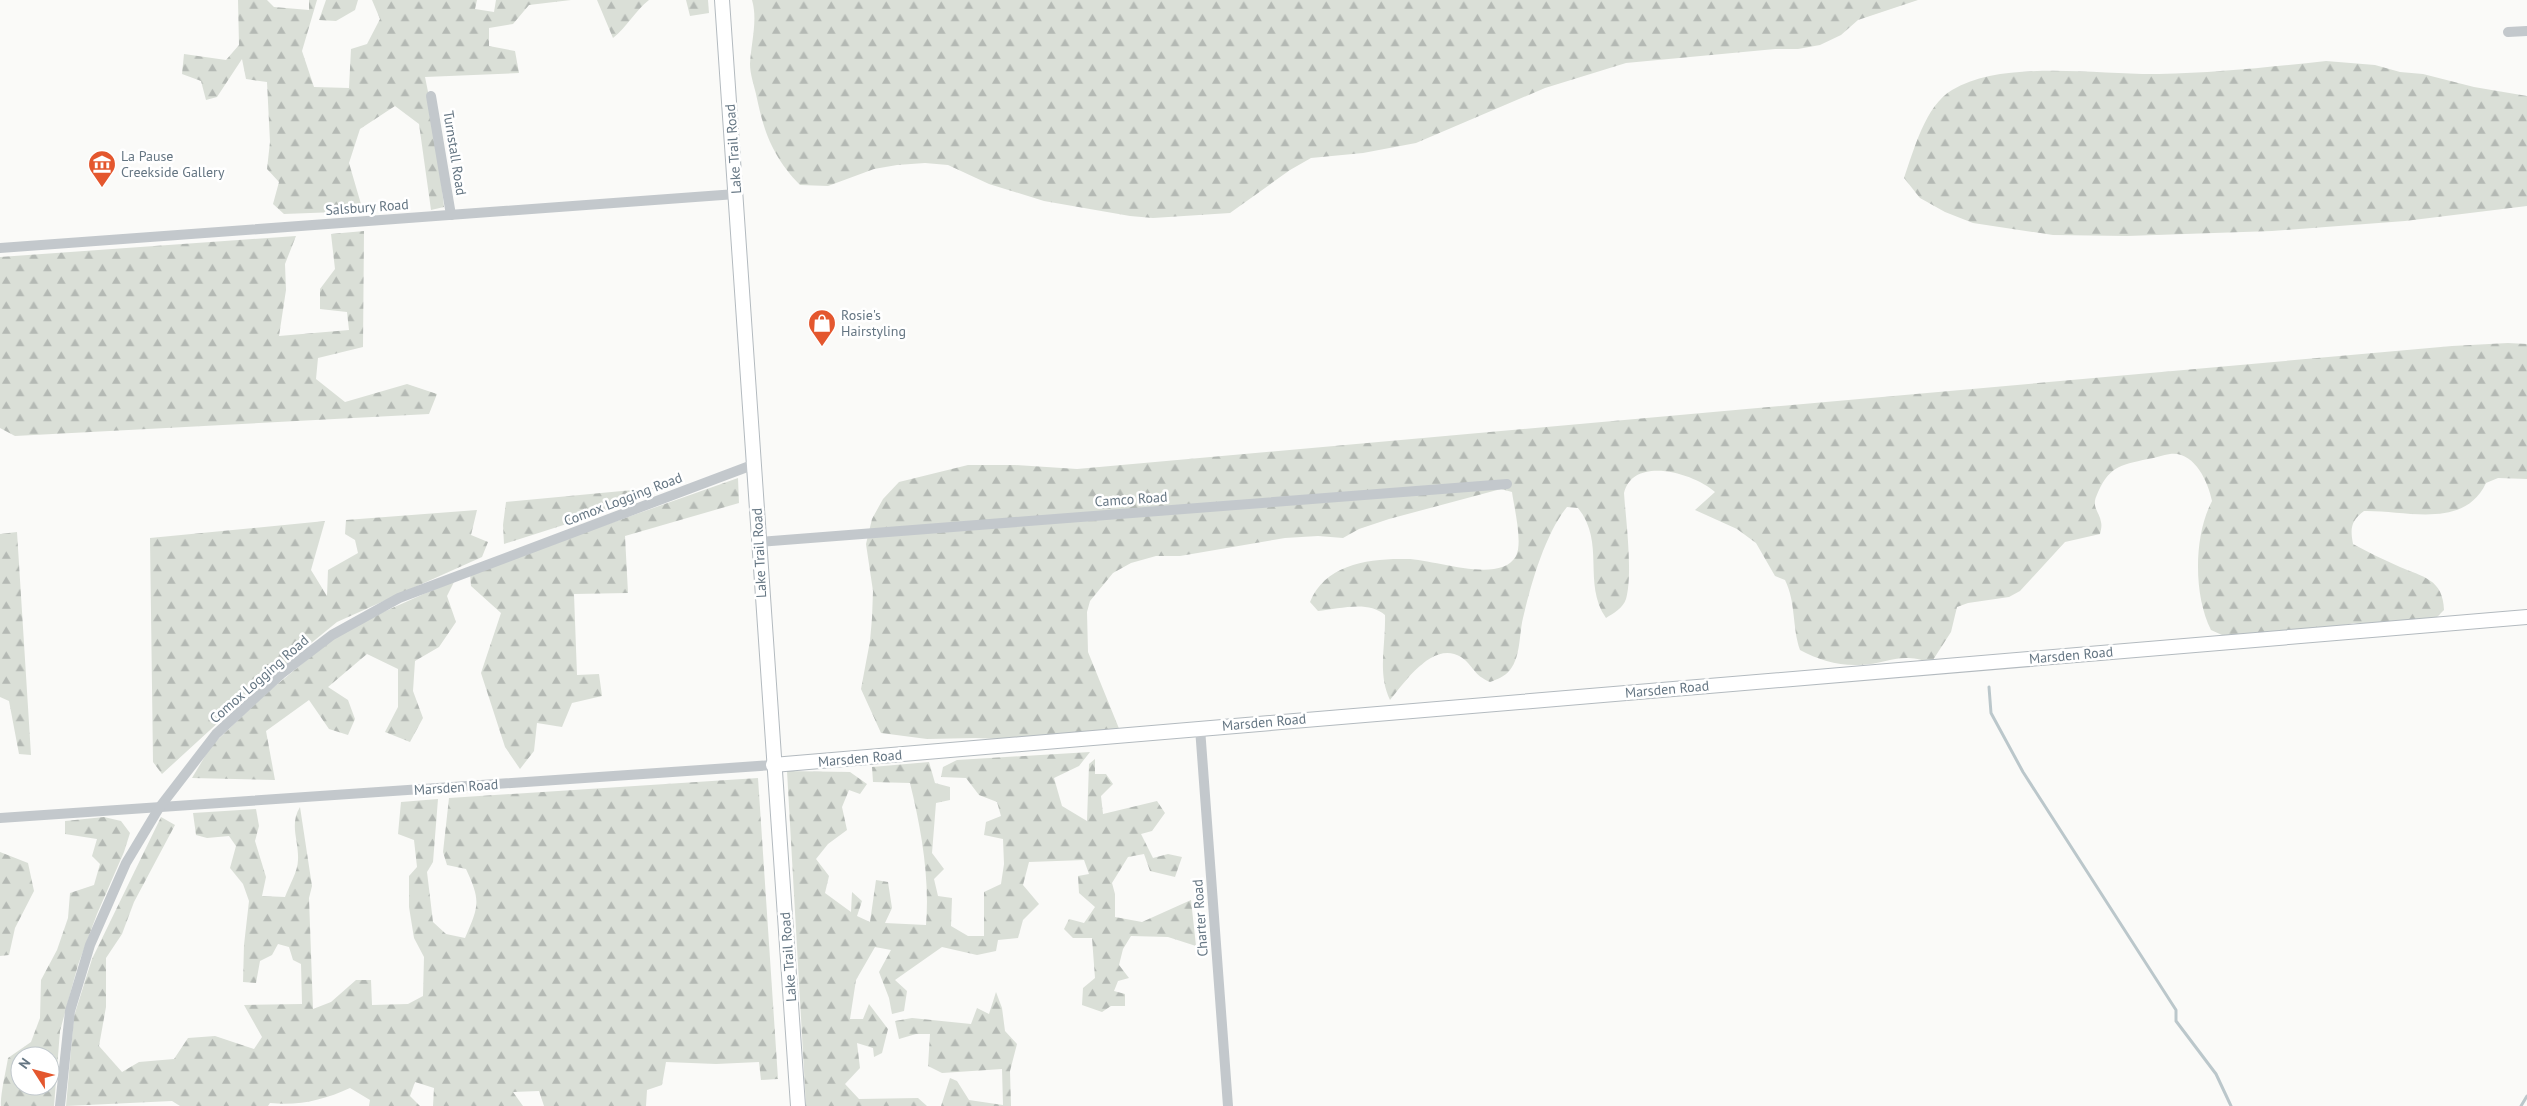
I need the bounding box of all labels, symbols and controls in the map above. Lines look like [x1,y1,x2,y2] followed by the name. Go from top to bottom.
[721,103,745,195] street label: Lake Trail Road
[439,109,471,197] street label: Turnstall Road
[121,147,225,181] place label: La Pause Creekside Gallery
[87,149,117,188] museum icon: La Pause Creekside Gallery
[325,195,409,219] street label: Salsbury Road
[841,306,906,340] place label: Rosie's Hairstyling
[807,308,837,347] shop icon: Rosie's Hairstyling
[561,468,685,530] street label: Comox Logging Road
[1094,487,1168,511] street label: Camco Road
[748,508,770,598] street label: Lake Trail Road
[206,631,312,727] street label: Comox Logging Road
[2028,642,2114,668] street label: Marsden Road
[1624,676,1710,702] street label: Marsden Road
[1221,709,1307,735] street label: Marsden Road
[817,745,903,771] street label: Marsden Road
[413,775,499,799] street label: Marsden Road
[1188,879,1212,957] street label: Charter Road
[776,911,800,1003] street label: Lake Trail Road
[10,1046,60,1096] north arrow
[14,1054,34,1072] text: N

